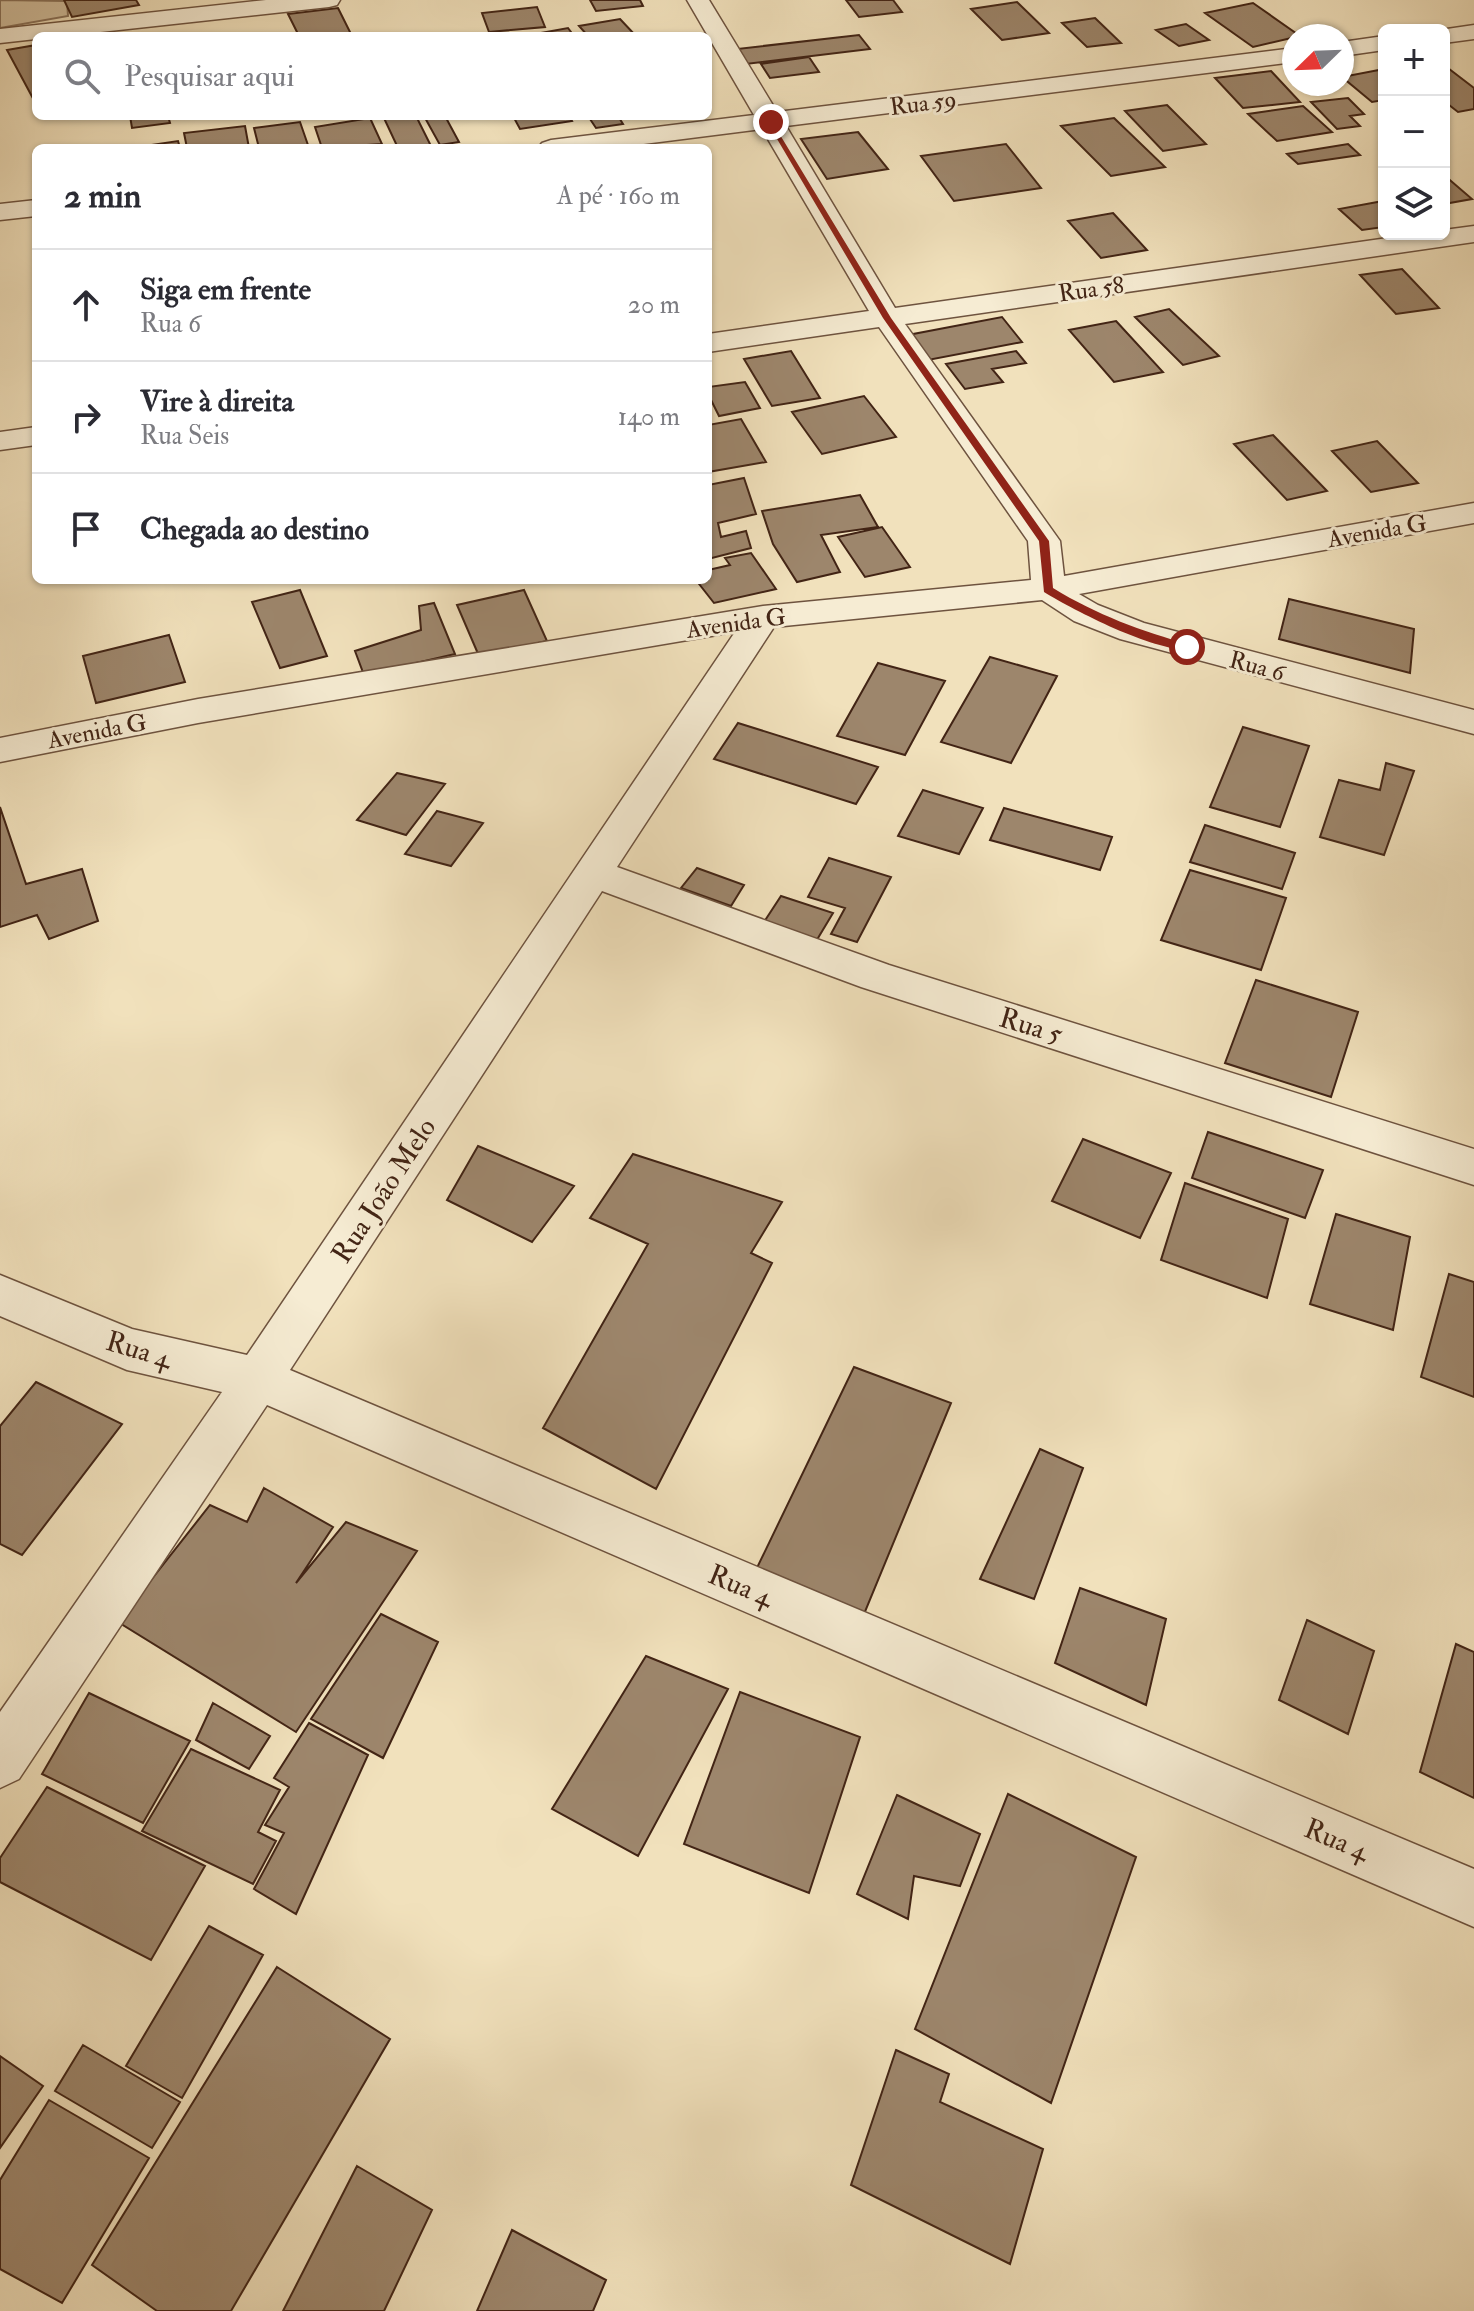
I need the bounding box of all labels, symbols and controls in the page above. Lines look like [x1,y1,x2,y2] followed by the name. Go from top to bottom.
[1282,24,1354,96] north arrow
[1378,24,1450,240] map controls
[1378,24,1450,96] button: +
[32,32,712,120] search box
[60,54,104,98] icon: search
[124,58,294,95] text: Pesquisar aqui
[888,84,958,123] street label: Rua 59
[1378,96,1450,168] button: −
[753,104,789,140] route end
[1378,168,1450,240] button: layers
[64,175,141,218] text: 2 min
[557,180,680,212] text: A pé · 160 m
[1056,270,1126,309] street label: Rua 58
[140,271,311,308] text: Siga em frente
[64,283,108,327] icon: ahead
[628,289,680,321] text: 20 m
[140,308,201,340] text: Rua 6
[140,383,294,420] text: Vire à direita
[64,395,108,439] icon: right
[618,401,680,433] text: 140 m
[140,420,229,452] text: Rua Seis
[64,507,108,551] icon: arrive
[1324,508,1429,556] street label: Avenida G
[140,511,369,548] text: Chegada ao destino
[683,601,788,646] street label: Avenida G
[1169,629,1205,665] route start
[1226,644,1290,689] street label: Rua 6
[44,707,149,756] street label: Avenida G
[995,1000,1067,1053] street label: Rua 5
[324,1112,444,1270] street label: Rua João Melo
[102,1324,177,1377] street label: Rua 4
[703,1557,780,1616] street label: Rua 4
[1299,1811,1376,1870] street label: Rua 4

